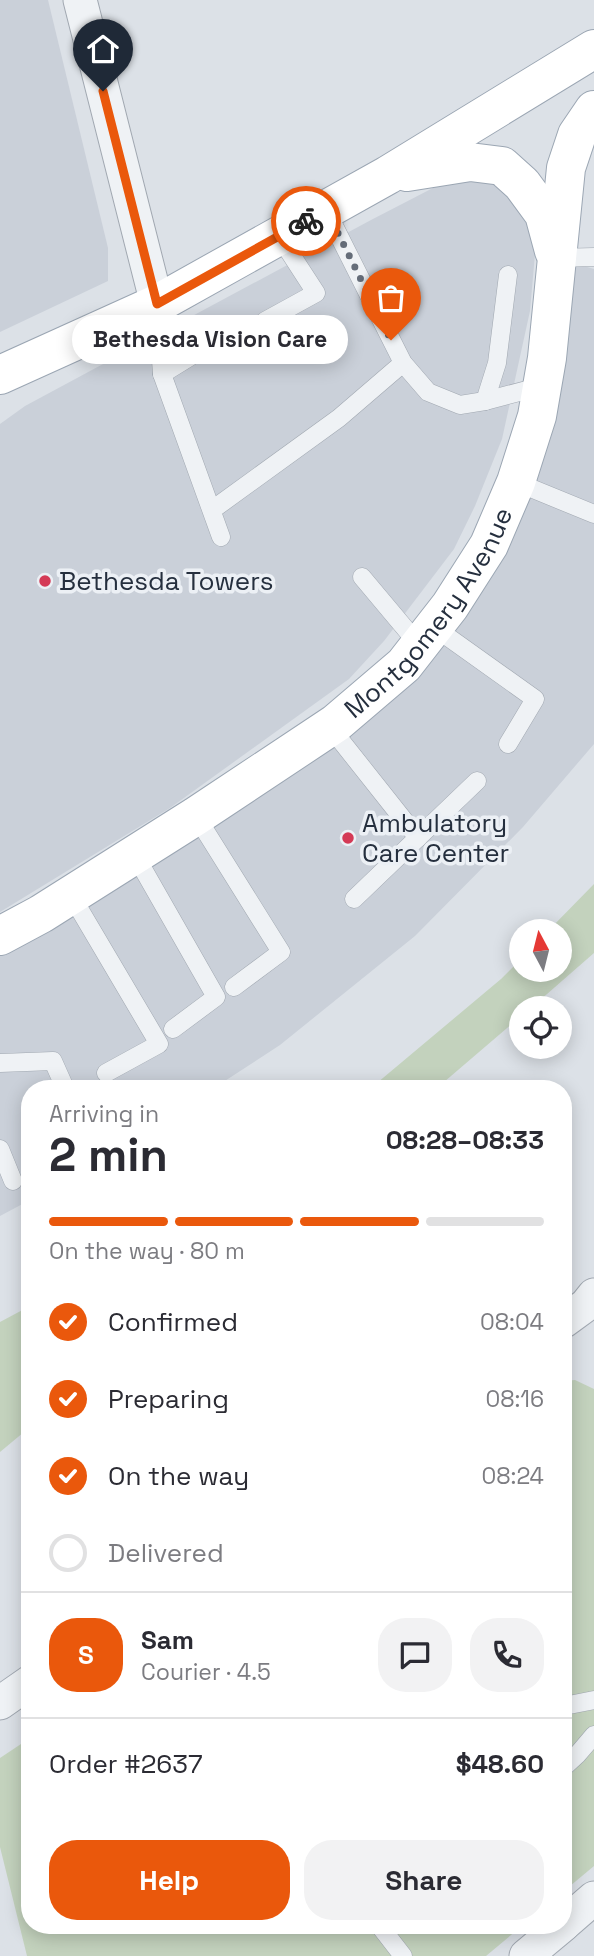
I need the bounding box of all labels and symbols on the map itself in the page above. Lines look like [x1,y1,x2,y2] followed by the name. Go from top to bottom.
[73,19,133,91] pin
[271,186,341,256] courier
[361,268,421,340] pin
[72,316,349,364] callout: Bethesda Vision Care
[337,502,520,726] street label: Montgomery Avenue
[59,564,273,598] place label: Bethesda Towers
[37,573,53,589] marker: Bethesda Towers
[362,806,509,870] place label: Ambulatory Care Center
[340,830,356,846] marker: Ambulatory Care Center
[509,919,572,982] north arrow

